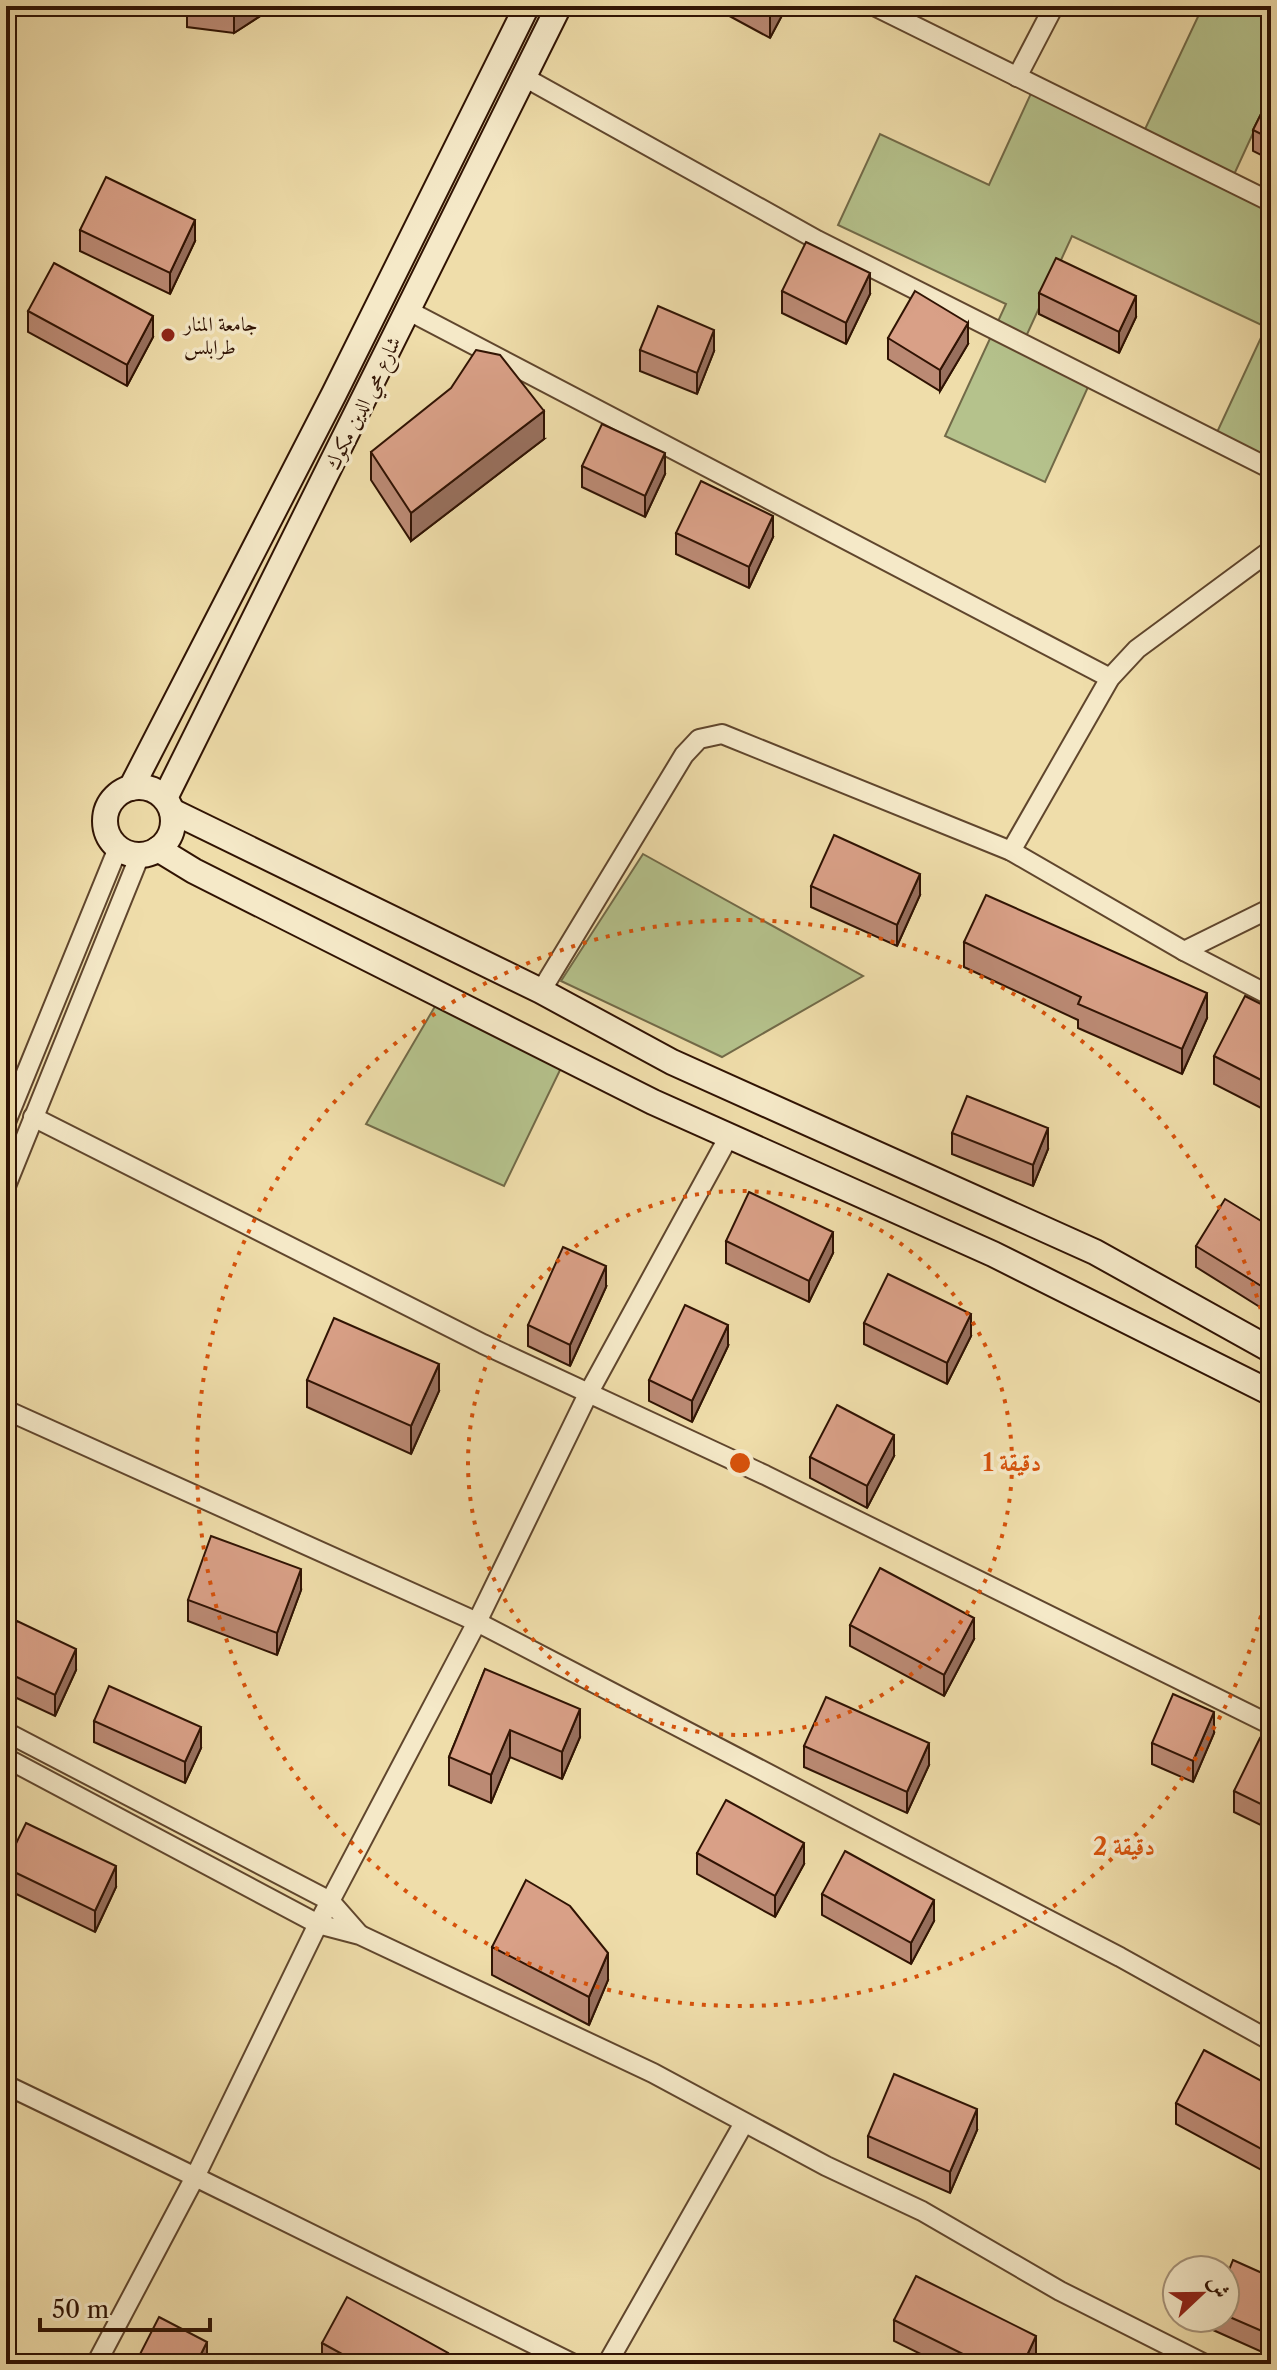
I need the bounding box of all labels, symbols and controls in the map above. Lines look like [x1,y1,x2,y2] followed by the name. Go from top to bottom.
[182,312,258,361] place label: جامعة المنار طرابلس
[159,326,177,344] marker: جامعة المنار طرابلس
[320,333,412,477] street label: شارع محي الدين مكوك
[983,1448,1041,1477] text: 1 دقيقة
[726,1449,754,1477] centre of rings
[1093,1832,1155,1861] text: 2 دقيقة
[1161,2254,1241,2334] north arrow
[1202,2272,1236,2302] text: ش
[40,2282,210,2332] scale bar
[52,2295,109,2324] text: 50 m

